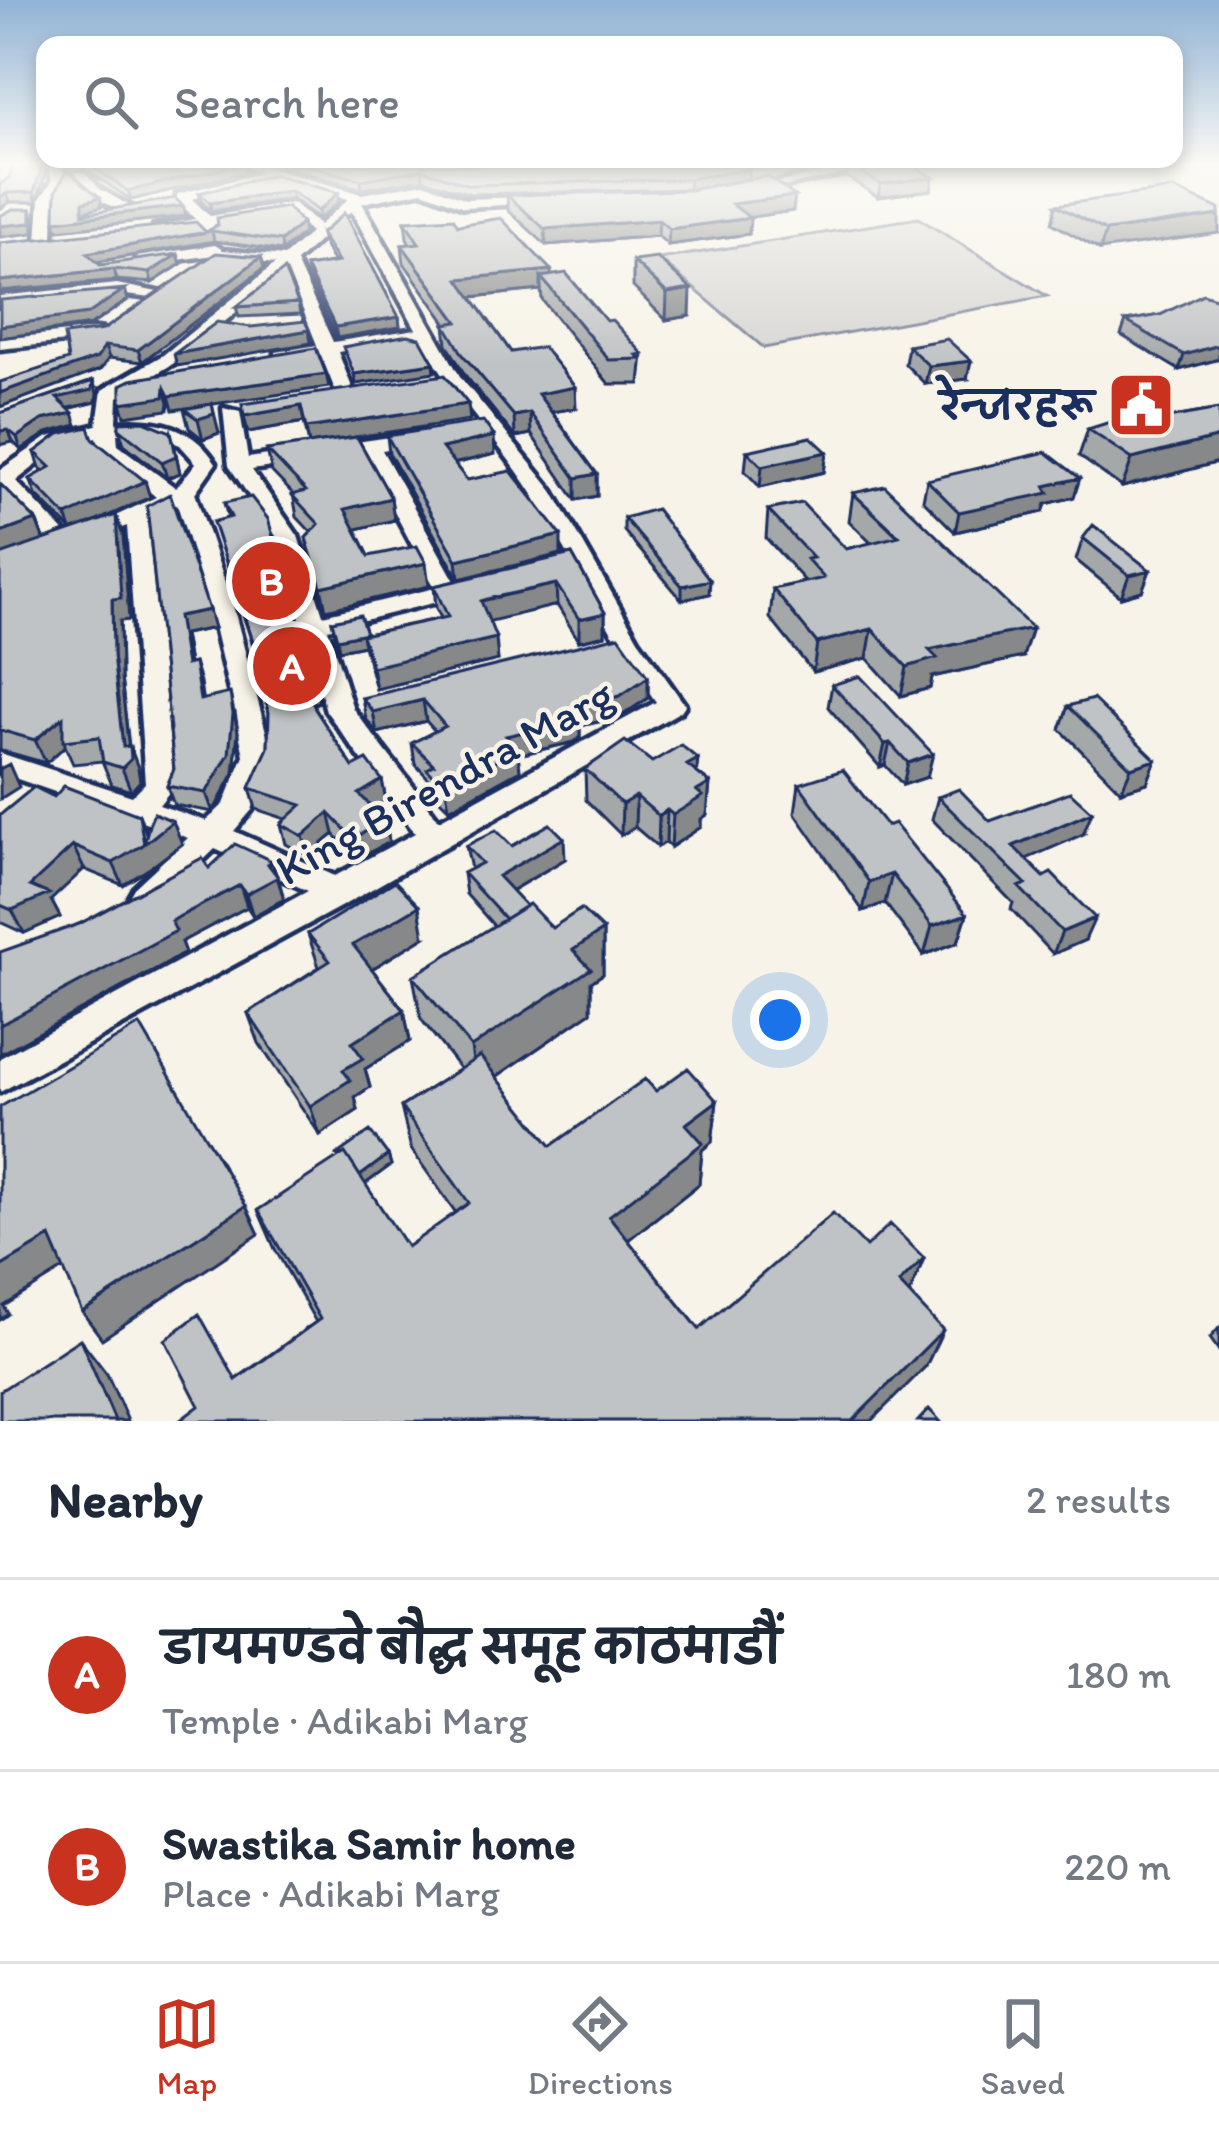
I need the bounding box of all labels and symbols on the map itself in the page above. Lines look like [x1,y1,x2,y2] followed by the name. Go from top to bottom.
[1106,370,1176,440] public building icon: रेन्जरहरू
[934,374,1097,429] place label: रेन्जरहरू
[232,536,310,626] pin: B
[253,621,331,711] pin: A
[266,666,622,896] street label: King Birendra Marg
[750,990,810,1050] your location

